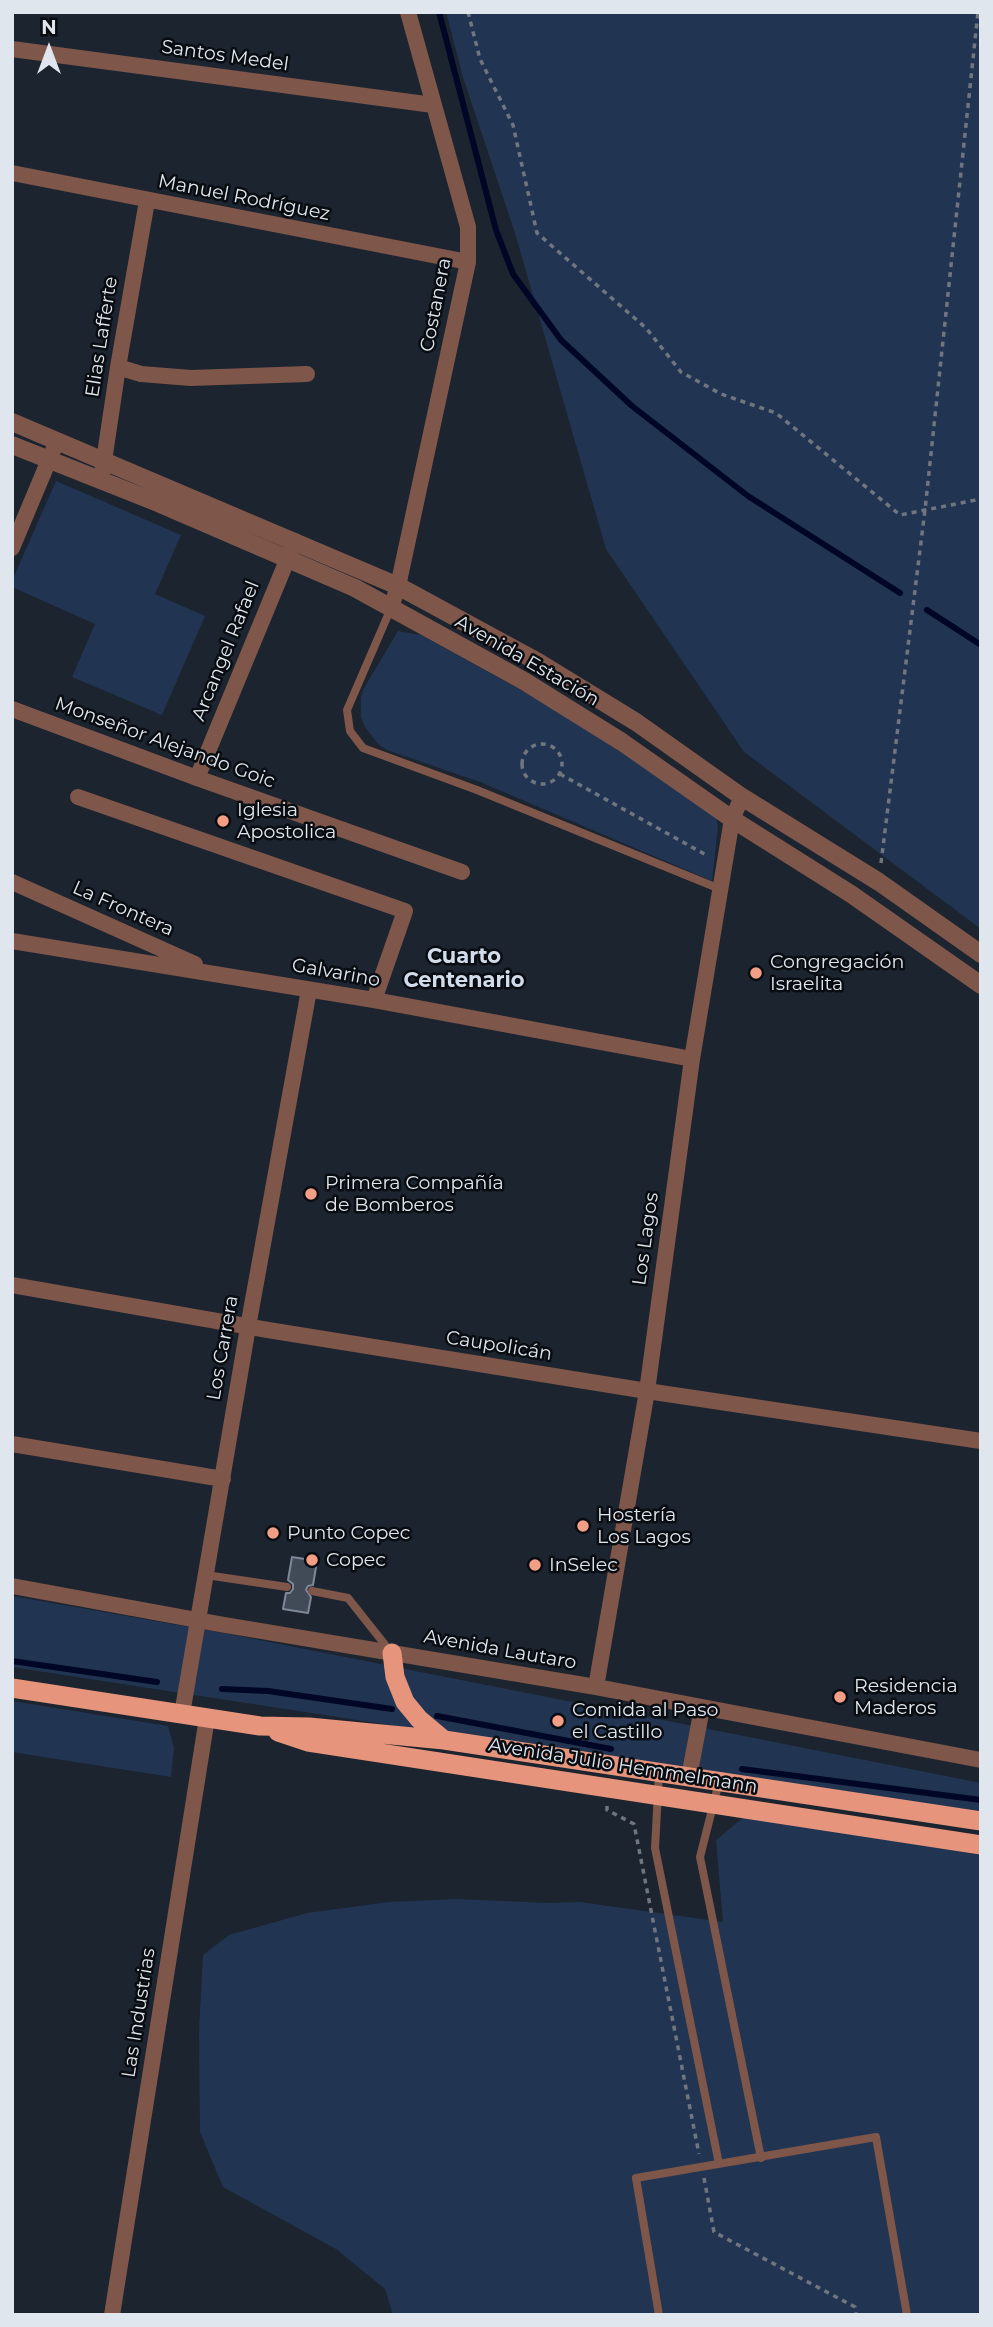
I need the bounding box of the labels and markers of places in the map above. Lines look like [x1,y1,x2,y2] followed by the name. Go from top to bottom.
[237,799,336,843] place label: Iglesia Apostolica
[215,813,231,829] marker: Iglesia Apostolica
[770,951,904,995] place label: Congregación Israelita
[748,965,764,981] marker: Congregación Israelita
[325,1172,504,1216] place label: Primera Compañía de Bomberos
[303,1186,319,1202] marker: Primera Compañía de Bomberos
[597,1504,691,1548] place label: Hostería Los Lagos
[575,1518,591,1534] marker: Hostería Los Lagos
[287,1522,411,1544] place label: Punto Copec
[265,1525,281,1541] marker: Punto Copec
[326,1549,386,1571] place label: Copec
[304,1552,320,1568] marker: Copec
[549,1554,618,1576] place label: InSelec
[527,1557,543,1573] marker: InSelec
[854,1675,958,1719] place label: Residencia Maderos
[832,1689,848,1705] marker: Residencia Maderos
[572,1699,718,1743] place label: Comida al Paso el Castillo
[550,1713,566,1729] marker: Comida al Paso el Castillo

